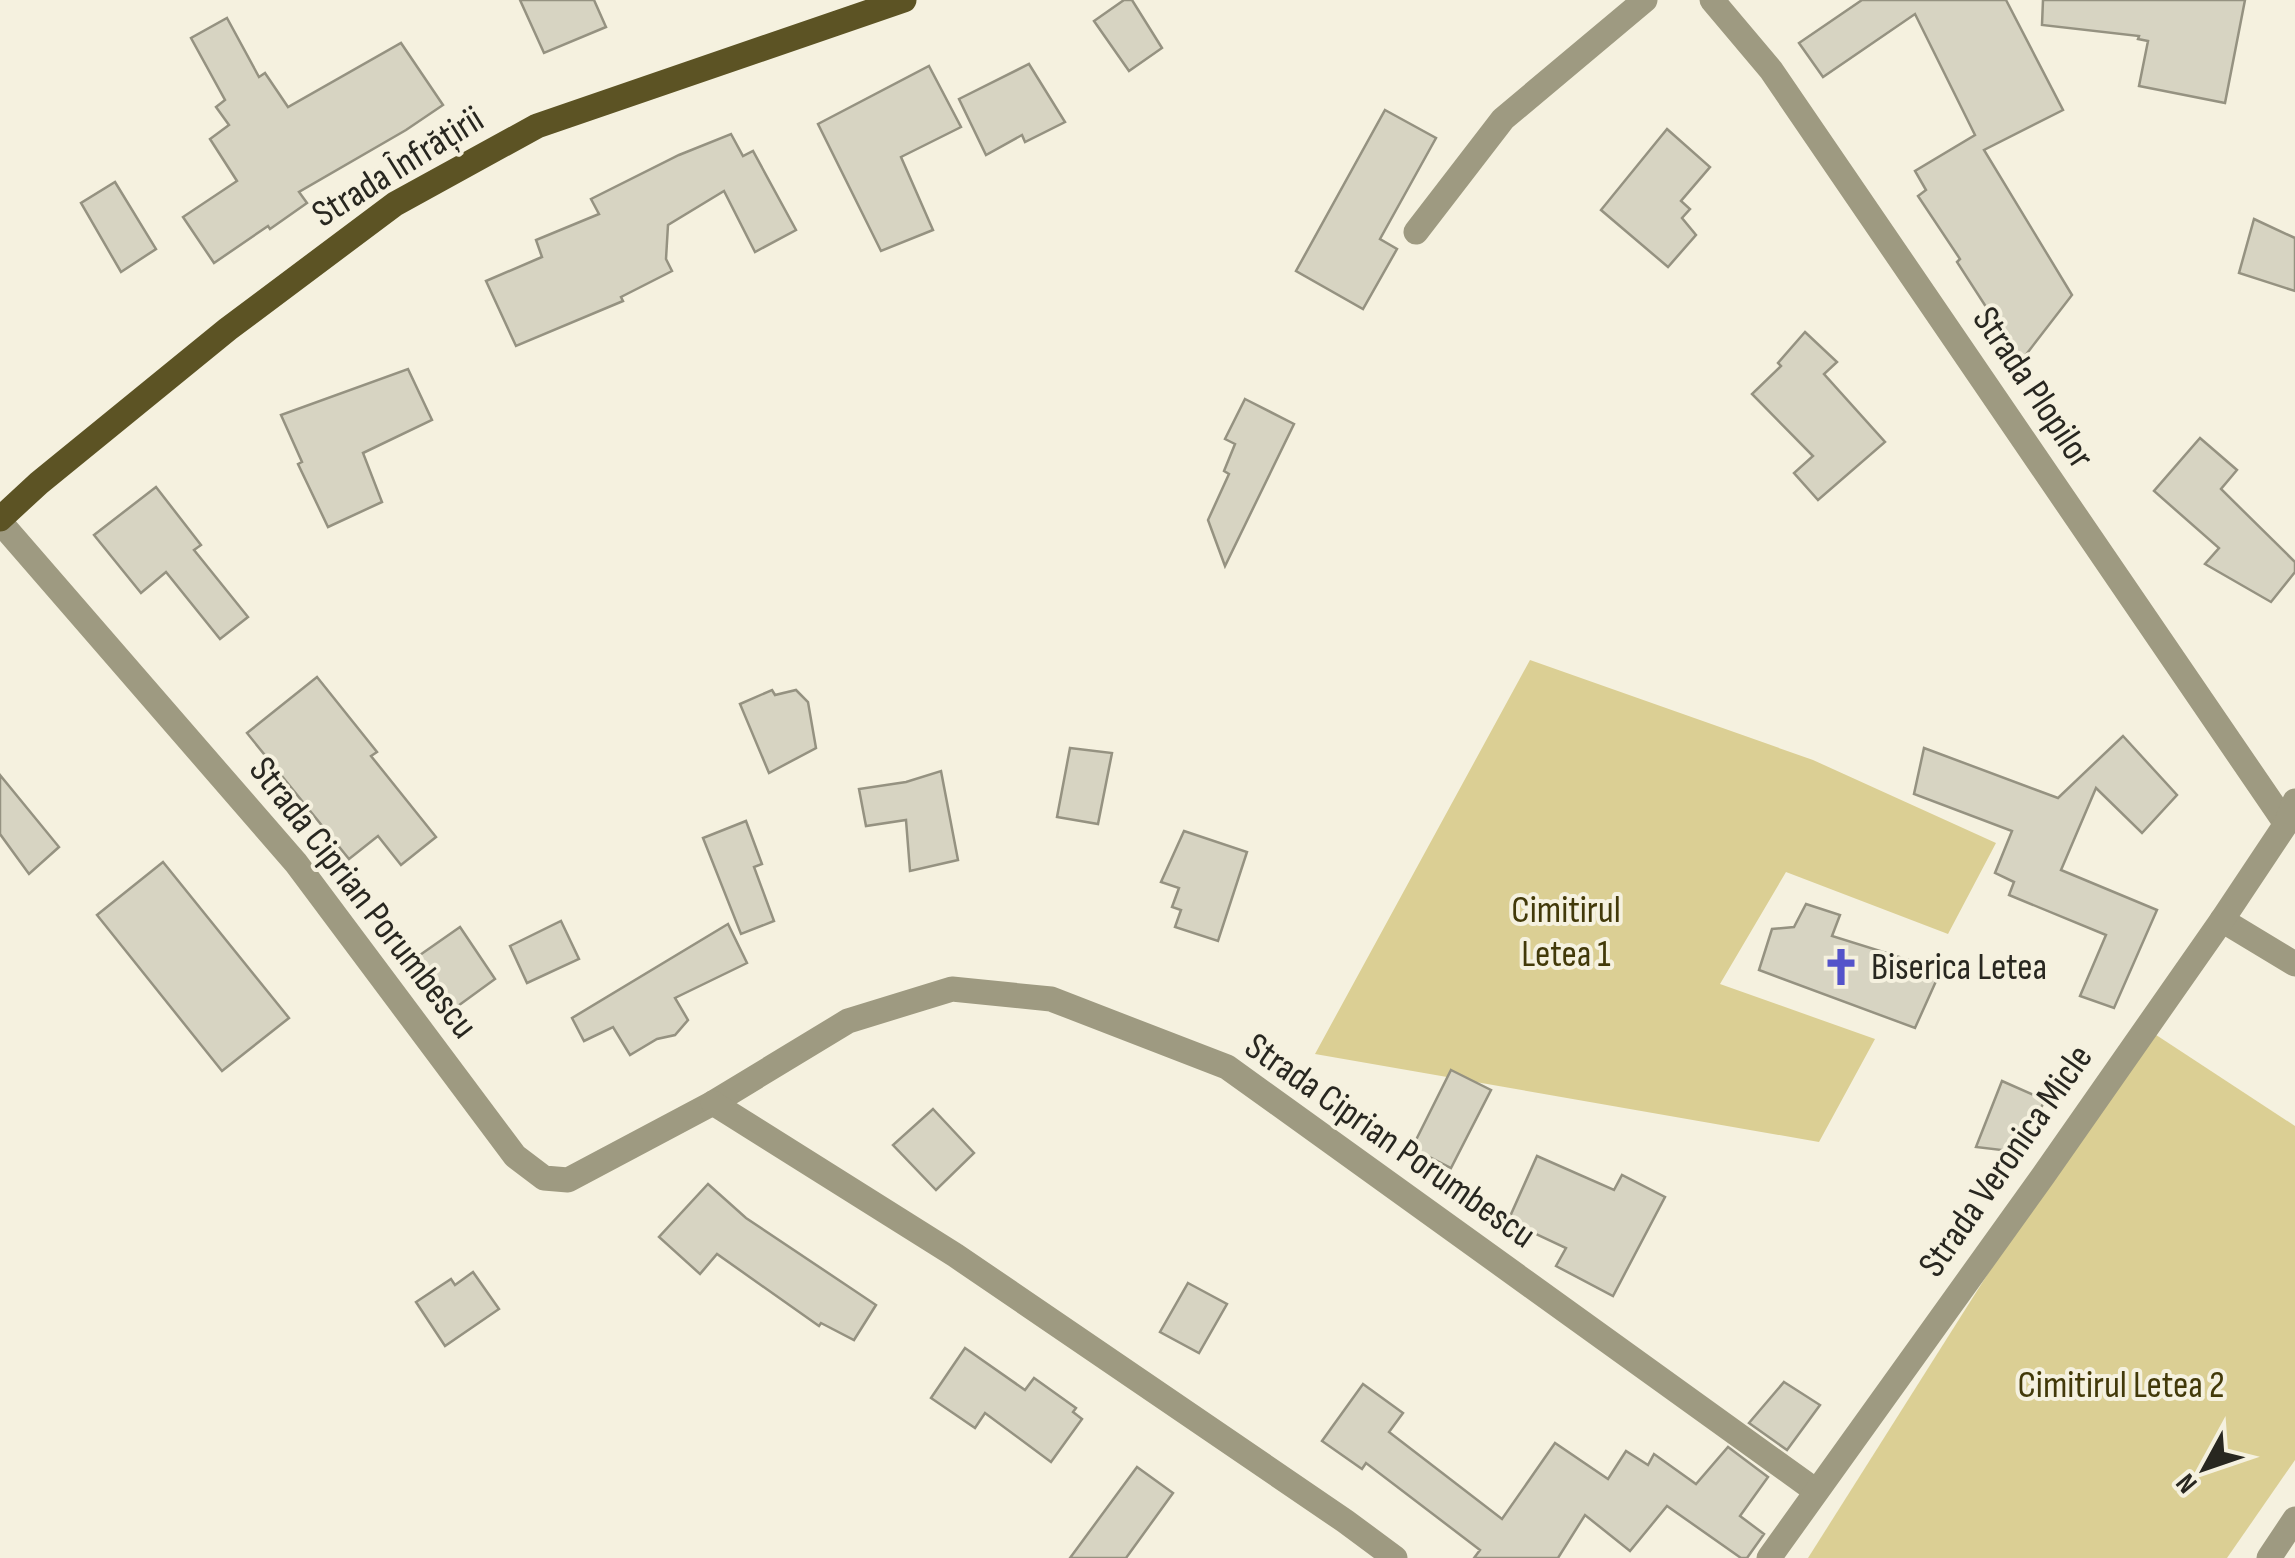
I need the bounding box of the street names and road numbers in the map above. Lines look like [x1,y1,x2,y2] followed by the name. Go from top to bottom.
[304,97,492,237] street label: Strada Înfrățirii
[1963,299,2103,477] street label: Strada Plopilor
[239,749,487,1047] street label: Strada Ciprian Porumbescu
[1236,1024,1544,1258] street label: Strada Ciprian Porumbescu
[1909,1036,2103,1286] street label: Strada Veronica Micle

